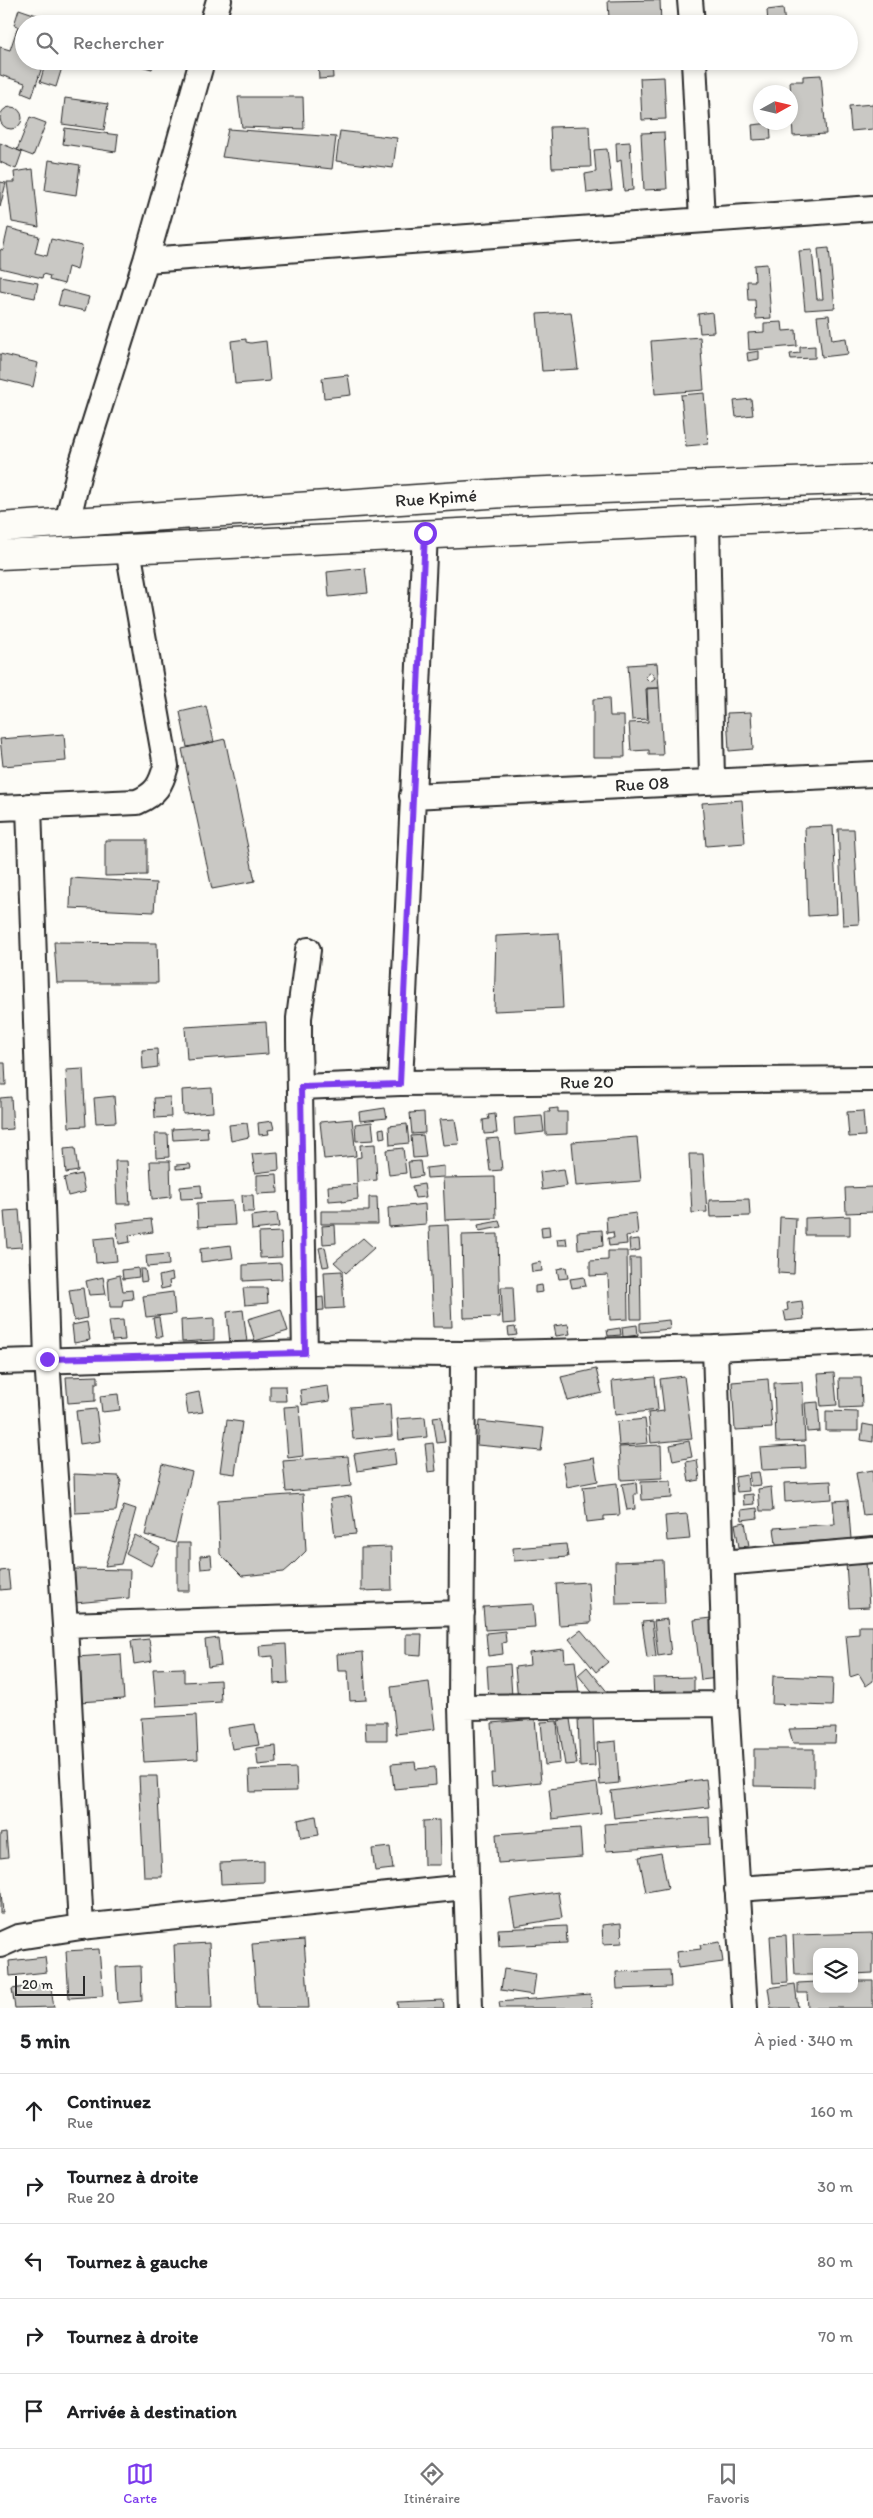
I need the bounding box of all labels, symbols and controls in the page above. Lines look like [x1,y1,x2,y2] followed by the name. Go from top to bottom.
[15,15,858,70] search box
[33,29,61,57] icon: search
[73,31,164,54] text: Rechercher
[753,85,798,130] north arrow
[394,484,478,512] street label: Rue Kpimé
[414,522,437,545] route start
[614,772,670,796] street label: Rue 08
[560,1071,614,1093] street label: Rue 20
[36,1348,59,1371] route end
[813,1948,858,1993] map controls
[813,1948,858,1993] button: layers
[15,1973,85,1996] scale bar
[22,1976,53,1993] text: 20 m
[20,2028,70,2053] text: 5 min
[754,2031,853,2050] text: À pied · 340 m
[67,2090,151,2113] text: Continuez
[20,2097,48,2125] icon: ahead
[810,2102,853,2121] text: 160 m
[67,2113,93,2132] text: Rue
[67,2165,199,2188] text: Tournez à droite
[20,2172,48,2200] icon: right
[817,2177,853,2196] text: 30 m
[67,2188,115,2207] text: Rue 20
[20,2247,48,2275] icon: left
[67,2250,208,2273] text: Tournez à gauche
[817,2252,853,2271] text: 80 m
[20,2322,48,2350] icon: right
[67,2325,199,2348] text: Tournez à droite
[818,2327,853,2346] text: 70 m
[20,2397,48,2425] icon: arrive
[67,2400,237,2423] text: Arrivée à destination
[123,2460,157,2507] tab: Carte
[404,2460,460,2507] tab: Itinéraire
[707,2460,750,2507] tab: Favoris

